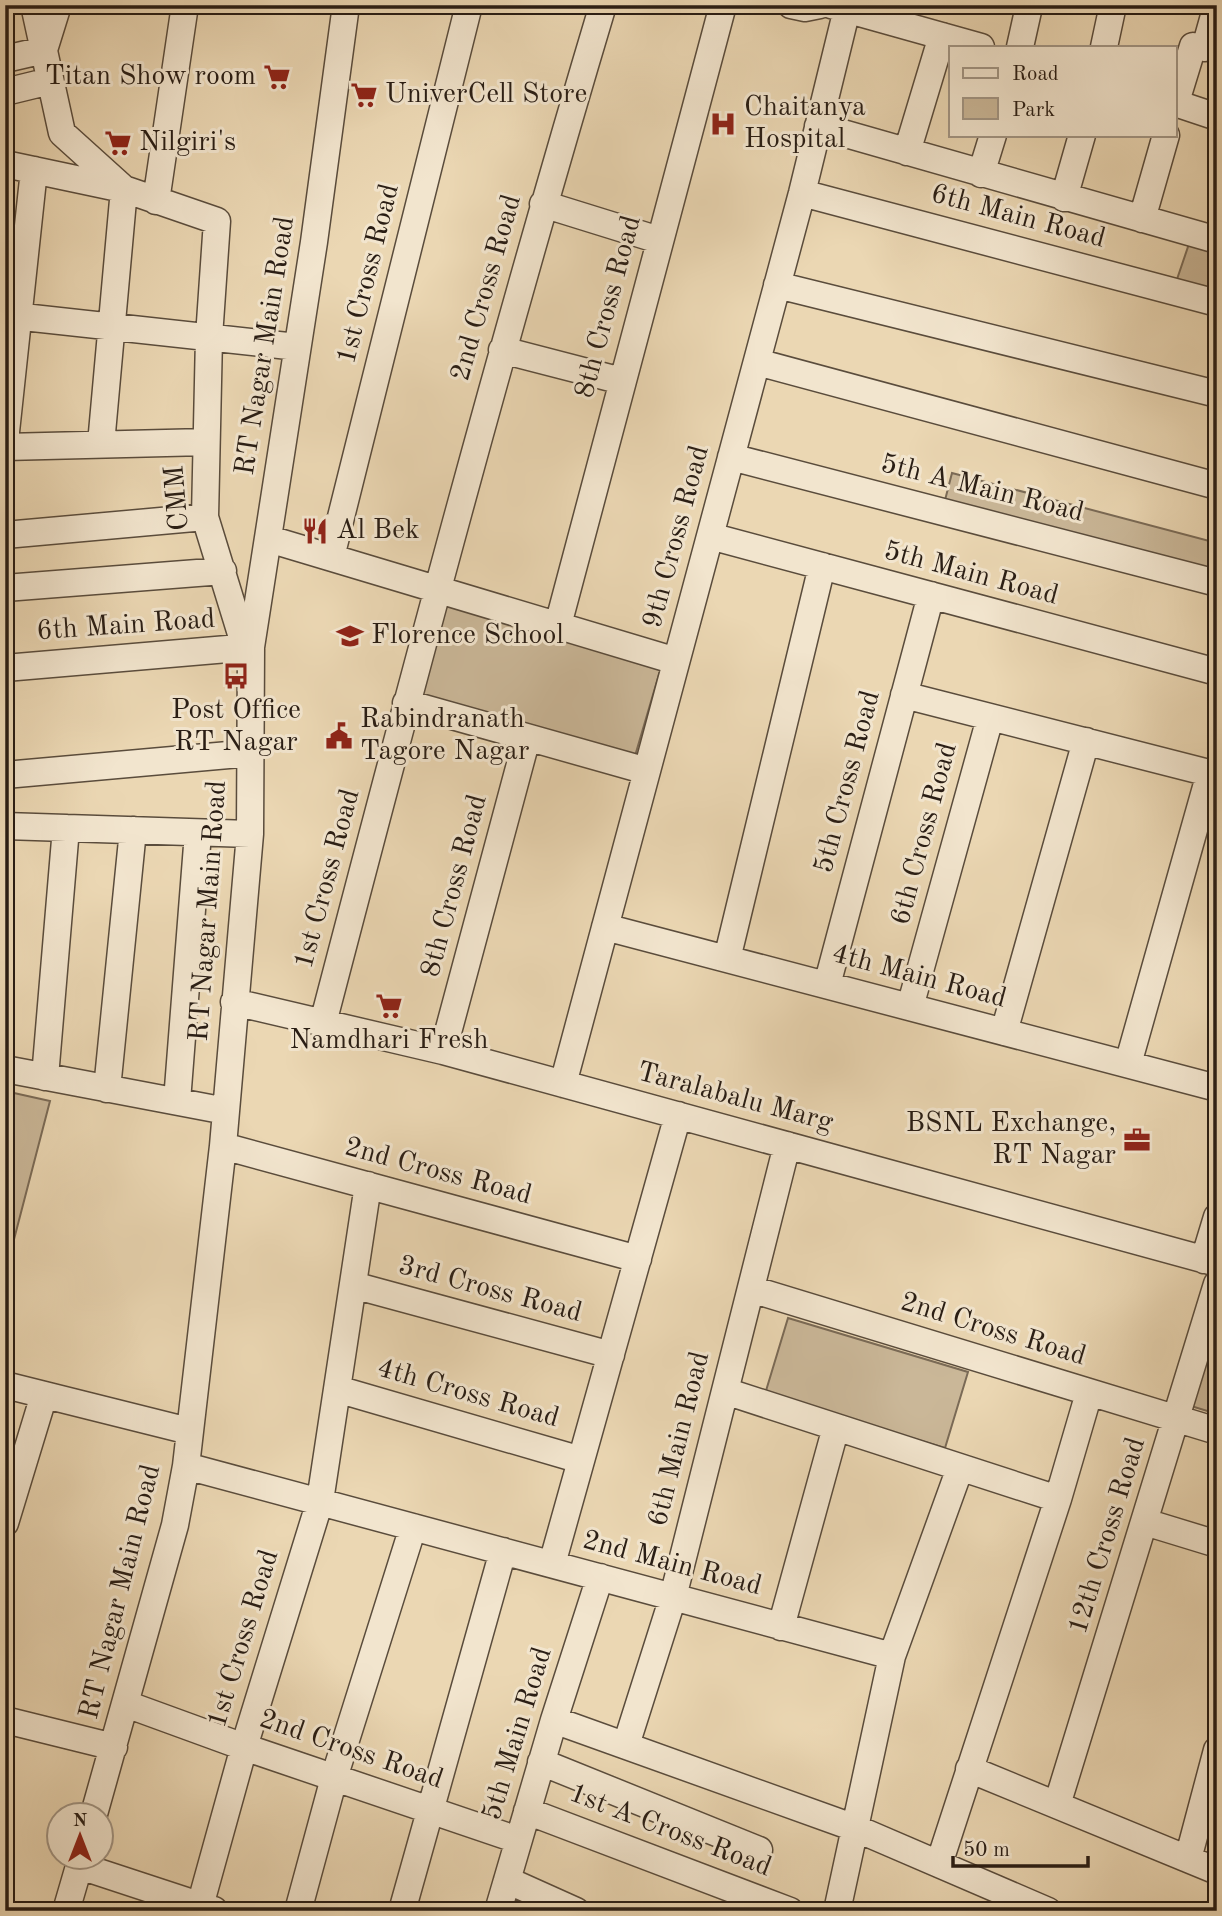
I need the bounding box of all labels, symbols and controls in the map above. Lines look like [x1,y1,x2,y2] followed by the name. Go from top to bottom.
[949,46,1176,136] legend
[262,62,292,92] supermarket icon: Titan Show room
[45,63,256,91] place label: Titan Show room
[1012,64,1059,85] text: Road
[349,80,379,110] supermarket icon: UniverCell Store
[385,81,587,109] place label: UniverCell Store
[744,94,866,154] place label: Chaitanya Hospital
[1012,100,1055,121] text: Park
[708,109,738,139] hospital icon: Chaitanya Hospital
[103,128,133,158] supermarket icon: Nilgiri's
[139,129,236,157] place label: Nilgiri's
[928,180,1108,254] street label: 6th Main Road
[333,181,405,367] street label: 1st Cross Road
[447,192,527,384] street label: 2nd Cross Road
[571,213,647,401] street label: 8th Cross Road
[232,215,300,477] street label: RT Nagar Main Road
[639,443,715,631] street label: 9th Cross Road
[877,450,1087,528] street label: 5th A Main Road
[161,464,195,532] street label: CMM
[300,516,330,546] restaurant icon: Al Bek
[336,517,420,545] place label: Al Bek
[881,537,1061,611] street label: 5th Main Road
[36,606,216,646] street label: 6th Main Road
[335,621,365,651] school or university icon: Florence School
[371,622,564,650] place label: Florence School
[221,661,251,691] bus stop icon: Post Office RT Nagar
[810,688,886,876] street label: 5th Cross Road
[171,697,301,757] place label: Post Office RT Nagar
[360,706,529,766] place label: Rabindranath Tagore Nagar
[324,721,354,751] public building icon: Rabindranath Tagore Nagar
[887,740,963,928] street label: 6th Cross Road
[186,779,232,1043] street label: RT Nagar Main Road
[291,786,365,972] street label: 1st Cross Road
[417,792,493,980] street label: 8th Cross Road
[829,940,1009,1014] street label: 4th Main Road
[374,991,404,1021] supermarket icon: Namdhari Fresh
[290,1027,488,1055] place label: Namdhari Fresh
[634,1058,836,1138] street label: Taralabalu Marg
[906,1110,1116,1170] place label: BSNL Exchange, RT Nagar
[1122,1125,1152,1155] office icon: BSNL Exchange, RT Nagar
[341,1134,535,1210] street label: 2nd Cross Road
[395,1252,585,1328] street label: 3rd Cross Road
[897,1288,1089,1372] street label: 2nd Cross Road
[645,1349,715,1529] street label: 6th Main Road
[374,1355,562,1433] street label: 4th Cross Road
[1065,1434,1151,1638] street label: 12th Cross Road
[76,1462,166,1722] street label: RT Nagar Main Road
[579,1527,765,1601] street label: 2nd Main Road
[204,1547,284,1731] street label: 1st Cross Road
[478,1644,558,1824] street label: 5th Main Road
[255,1705,447,1795] street label: 2nd Cross Road
[565,1780,775,1882] street label: 1st A Cross Road
[46,1800,116,1870] north arrow
[73,1812,88,1831] text: N
[953,1825,1087,1869] scale bar
[963,1840,1010,1861] text: 50 m

